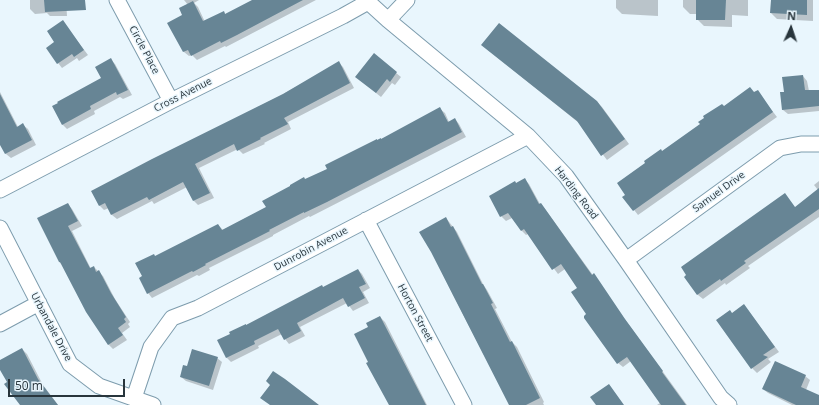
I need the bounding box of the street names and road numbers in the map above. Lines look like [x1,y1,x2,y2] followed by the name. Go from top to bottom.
[126,24,162,76] street label: Circle Place
[152,75,214,115] street label: Cross Avenue
[552,164,600,222] street label: Harding Road
[691,169,747,215] street label: Samuel Drive
[272,224,350,274] street label: Dunrobin Avenue
[395,282,435,344] street label: Horton Street
[28,291,74,363] street label: Urbandale Drive

